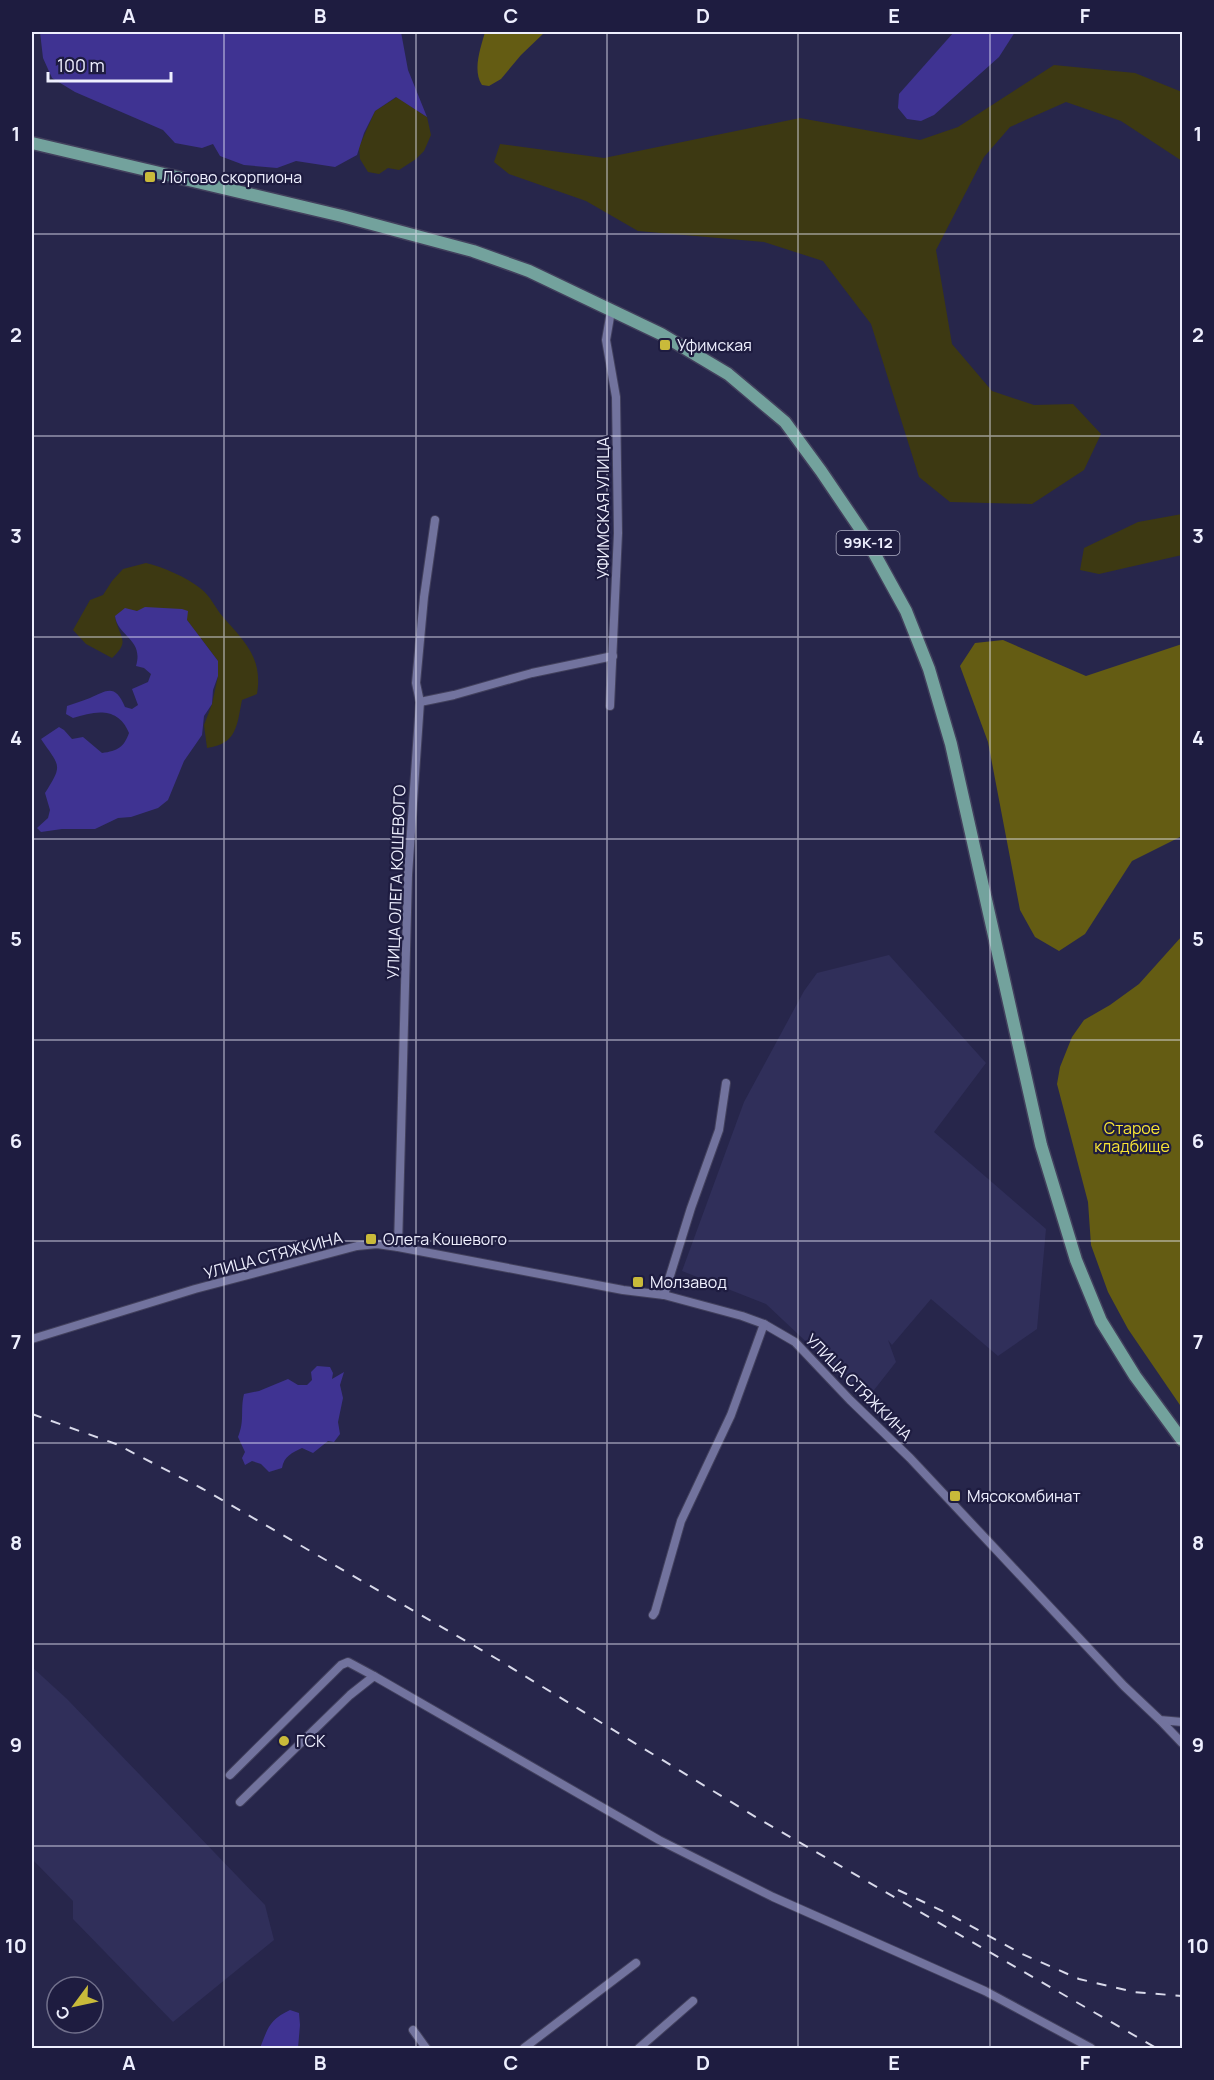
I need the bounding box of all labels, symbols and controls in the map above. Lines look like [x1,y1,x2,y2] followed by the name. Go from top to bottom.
[122,2,136,29] text: A
[314,2,327,29] text: B
[504,2,518,29] text: C
[696,2,710,29] text: D
[888,2,900,29] text: E
[1080,2,1091,29] text: F
[48,45,171,83] scale bar
[57,53,105,77] text: 100 m
[12,120,20,147] text: 1
[1194,120,1202,147] text: 1
[162,166,302,188] place label: Логово скорпиона
[143,170,157,184] marker: Логово скорпиона
[10,321,22,348] text: 2
[1192,321,1204,348] text: 2
[677,334,752,356] place label: Уфимская
[658,338,672,352] marker: Уфимская
[592,437,614,579] street label: УФИМСКАЯ УЛИЦА
[10,522,22,549] text: 3
[1192,522,1204,549] text: 3
[836,531,900,555] road number: 99К-12
[10,724,22,751] text: 4
[1192,724,1204,751] text: 4
[382,784,410,980] street label: УЛИЦА ОЛЕГА КОШЕВОГО
[10,925,22,952] text: 5
[1192,925,1204,952] text: 5
[1094,1117,1170,1157] park label: Старое кладбище
[10,1127,22,1154] text: 6
[1192,1127,1204,1154] text: 6
[201,1226,345,1284] street label: УЛИЦА СТЯЖКИНА
[383,1228,507,1250] place label: Олега Кошевого
[364,1232,378,1246] marker: Олега Кошевого
[650,1271,727,1293] place label: Молзавод
[631,1275,645,1289] marker: Молзавод
[11,1328,21,1355] text: 7
[1193,1328,1203,1355] text: 7
[801,1329,917,1445] street label: УЛИЦА СТЯЖКИНА
[967,1485,1081,1507] place label: Мясокомбинат
[948,1489,962,1503] marker: Мясокомбинат
[10,1529,22,1556] text: 8
[1192,1529,1204,1556] text: 8
[296,1730,326,1752] place label: ГСК
[10,1731,22,1758] text: 9
[1192,1731,1204,1758] text: 9
[277,1734,291,1748] marker: ГСК
[5,1932,27,1959] text: 10
[1187,1932,1209,1959] text: 10
[45,1975,105,2035] north arrow
[50,2002,75,2024] text: С
[122,2049,136,2076] text: A
[314,2049,327,2076] text: B
[504,2049,518,2076] text: C
[696,2049,710,2076] text: D
[888,2049,900,2076] text: E
[1080,2049,1091,2076] text: F

